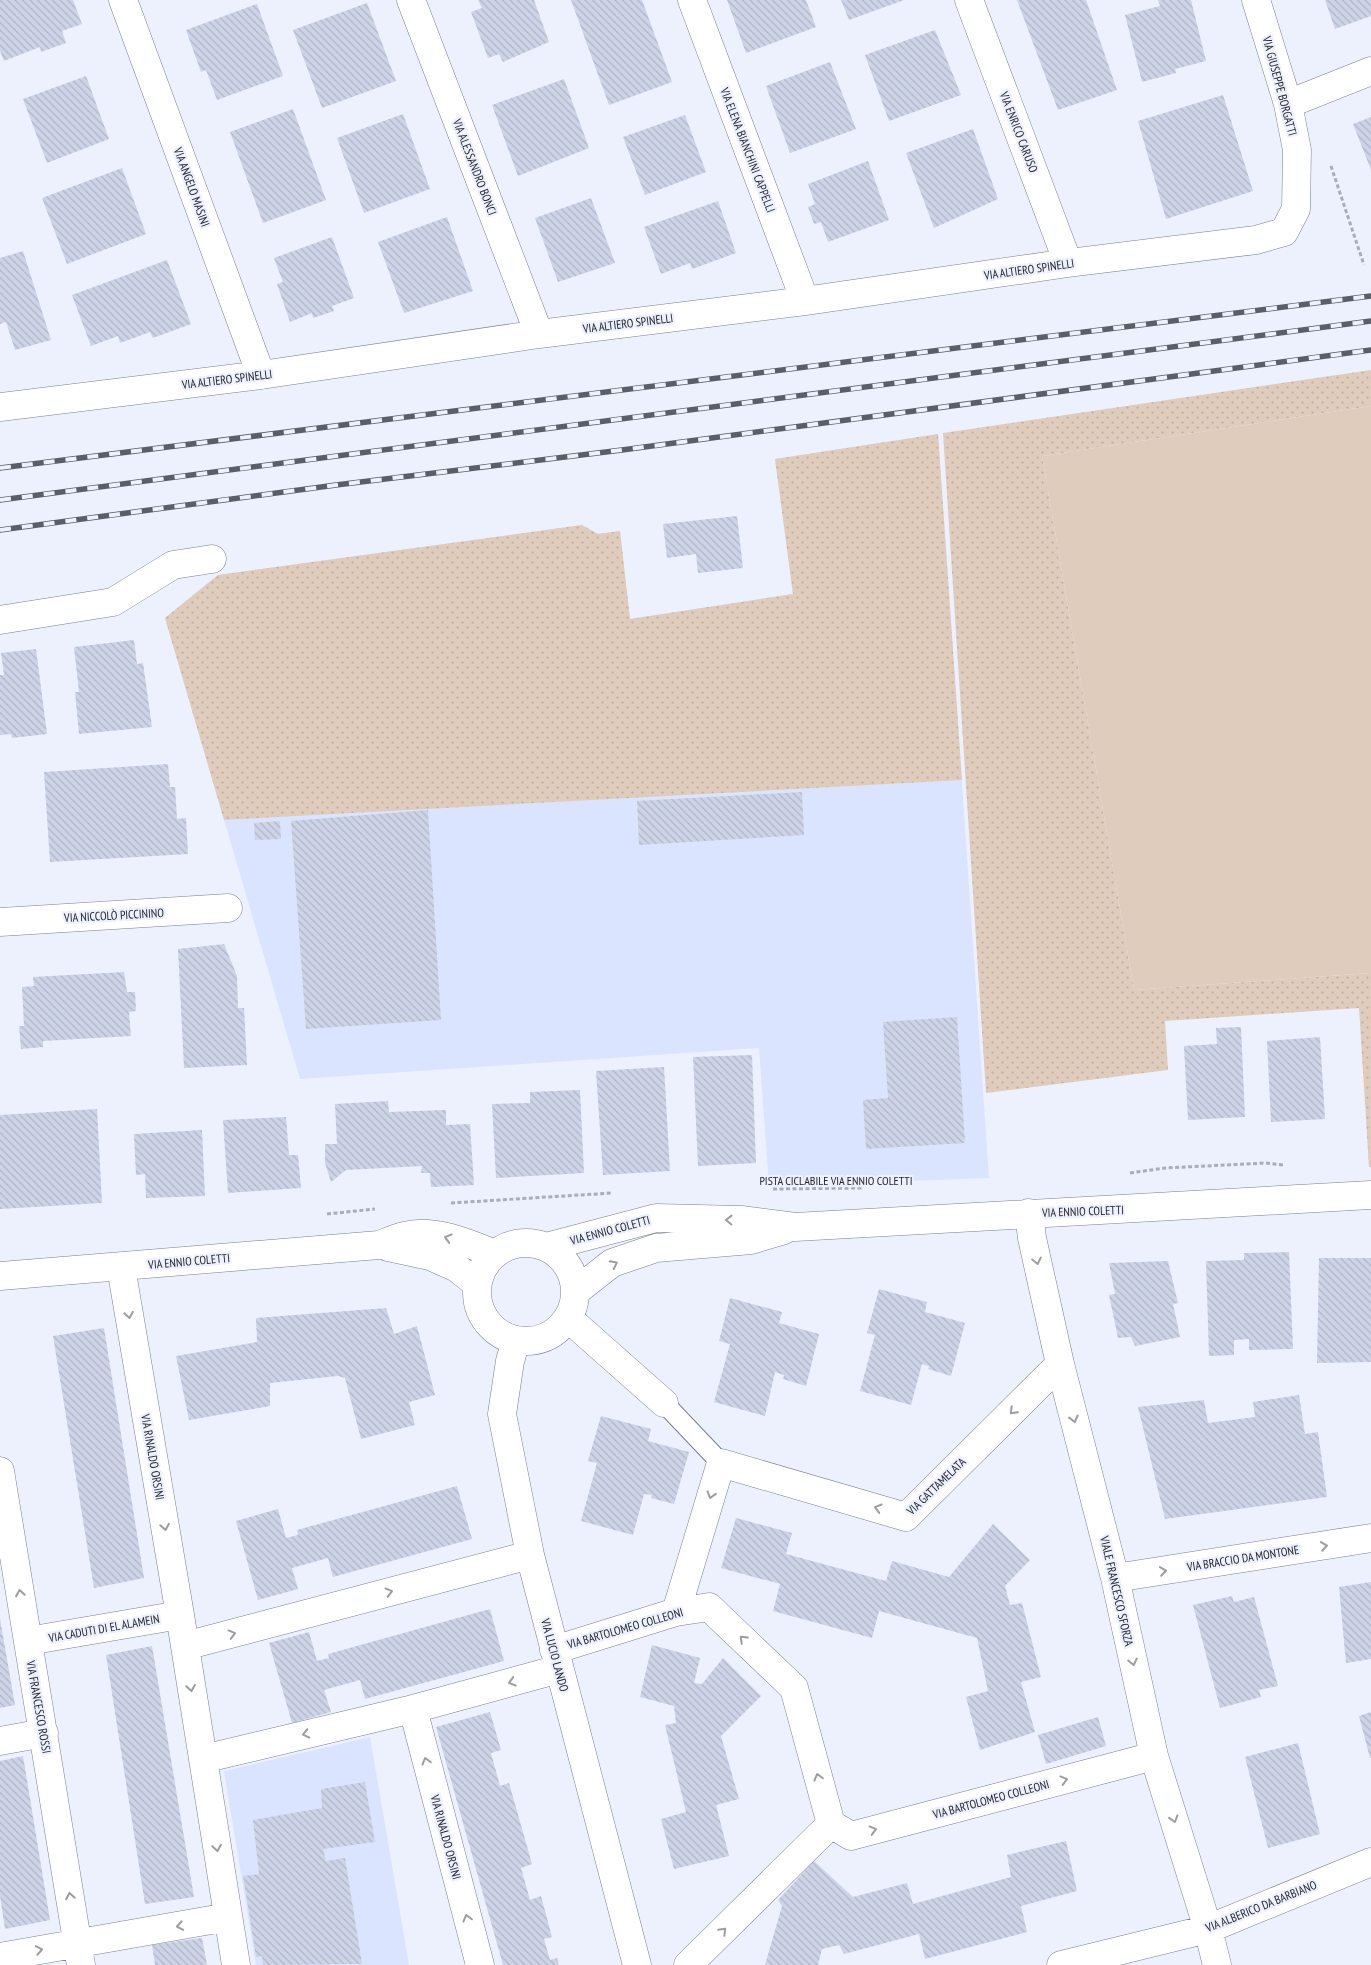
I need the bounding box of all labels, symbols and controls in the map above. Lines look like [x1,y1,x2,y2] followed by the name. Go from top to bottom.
[1259,34,1300,137] street label: VIA GIUSEPPE BORGATTI
[717,85,779,215] street label: VIA ELENA BIANCHINI CAPPELLI
[996,89,1041,175] street label: VIA ENRICO CARUSO
[449,116,500,217] street label: VIA ALESSANDRO BONCI
[170,145,213,229] street label: VIA ANGELO MASINI
[982,255,1075,283] street label: VIA ALTIERO SPINELLI
[581,310,674,336] street label: VIA ALTIERO SPINELLI
[180,366,273,392] street label: VIA ALTIERO SPINELLI
[63,905,165,925] street label: VIA NICCOLÒ PICCININO
[759,1173,913,1188] street label: PISTA CICLABILE VIA ENNIO COLETTI
[1041,1202,1124,1220] street label: VIA ENNIO COLETTI
[568,1212,651,1248] street label: VIA ENNIO COLETTI
[725,1215,732,1225] one-way arrow
[444,1233,453,1244] one-way arrow
[147,1250,230,1272] street label: VIA ENNIO COLETTI
[1032,1256,1042,1265] one-way arrow
[609,1259,618,1270] one-way arrow
[124,1311,134,1320] one-way arrow
[1010,1405,1019,1414] one-way arrow
[138,1412,168,1501] street label: VIA RINALDO ORSINI
[1069,1414,1079,1422] one-way arrow
[903,1454,969,1519] street label: VIA GATTAMELATA
[707,1491,717,1499] one-way arrow
[874,1504,882,1514] one-way arrow
[159,1523,169,1532] one-way arrow
[1097,1534,1137,1648] street label: VIALE FRANCESCO SFORZA
[1319,1541,1328,1551] one-way arrow
[1185,1542,1300,1574] street label: VIA BRACCIO DA MONTONE
[1160,1566,1168,1577] one-way arrow
[385,1588,393,1598] one-way arrow
[16,1589,26,1597] one-way arrow
[564,1604,685,1652] street label: VIA BARTOLOMEO COLLEONI
[46,1611,161,1645] street label: VIA CADUTI DI EL ALAMEIN
[538,1616,572,1694] street label: VIA LUCIO LANDO
[228,1629,237,1640] one-way arrow
[740,1636,749,1645] one-way arrow
[1128,1657,1138,1666] one-way arrow
[23,1658,55,1755] street label: VIA FRANCESCO ROSSI
[508,1676,516,1686] one-way arrow
[186,1683,196,1692] one-way arrow
[302,1728,311,1739] one-way arrow
[422,1757,432,1765] one-way arrow
[813,1772,824,1781] one-way arrow
[1059,1775,1068,1786] one-way arrow
[930,1776,1051,1822] street label: VIA BARTOLOMEO COLLEONI
[427,1792,464,1881] street label: VIA RINALDO ORSINI
[1168,1814,1178,1823] one-way arrow
[868,1825,877,1836] one-way arrow
[211,1845,222,1853] one-way arrow
[1202,1877,1319,1935] street label: VIA ALBERICO DA BARBIANO
[65,1891,76,1899] one-way arrow
[463,1914,473,1922] one-way arrow
[176,1920,184,1930] one-way arrow
[717,1928,726,1937] one-way arrow
[35,1946,43,1956] one-way arrow

